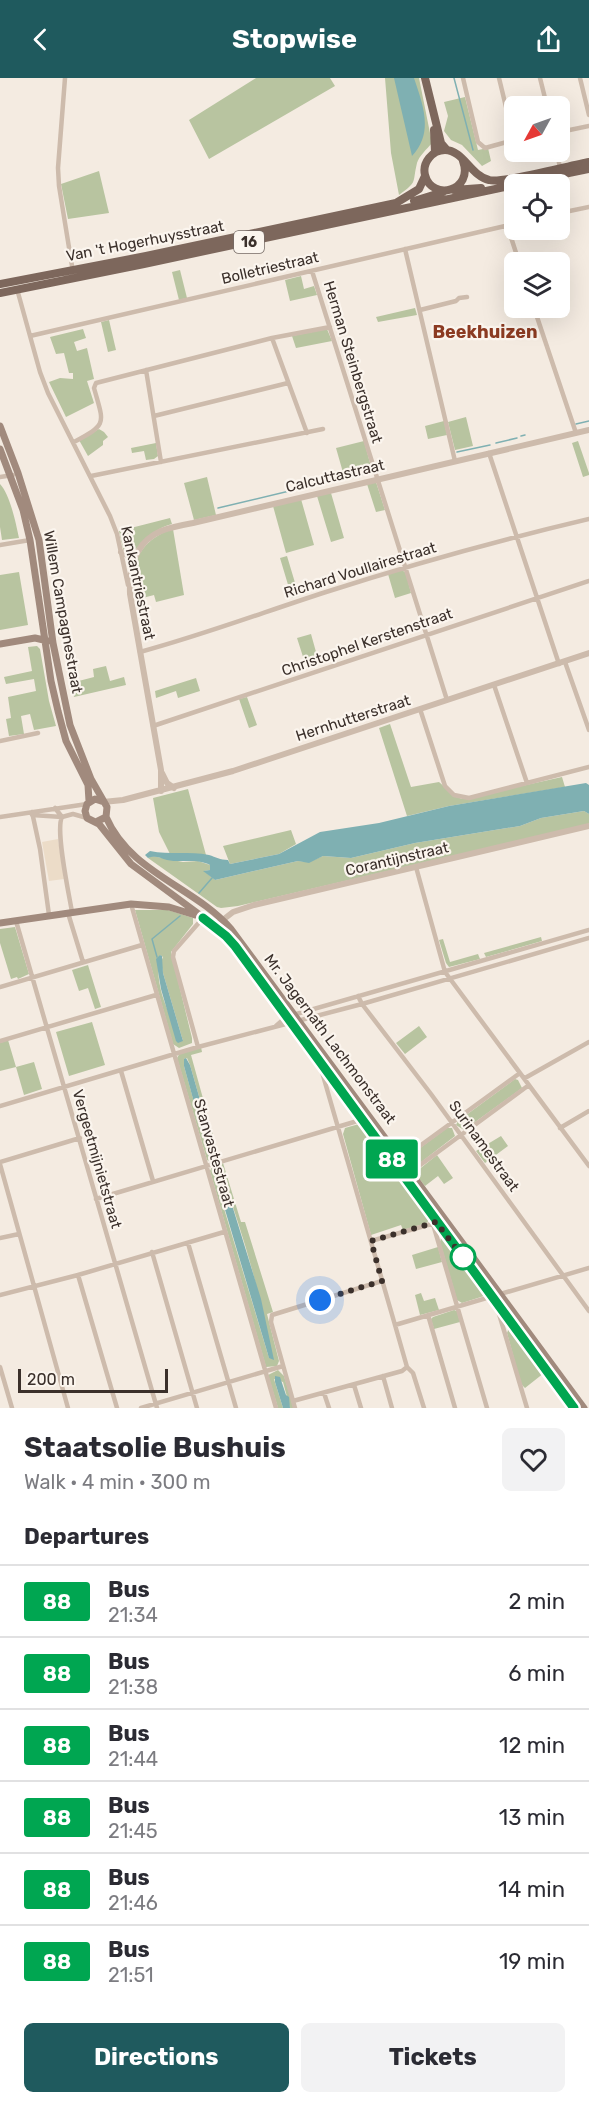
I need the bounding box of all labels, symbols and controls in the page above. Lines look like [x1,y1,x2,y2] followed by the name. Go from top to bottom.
[24,23,57,56] icon: back
[232,23,357,55] text: Stopwise
[532,23,565,56] icon: share
[504,96,570,162] north arrow
[504,96,570,318] map controls
[504,174,570,240] button: locate
[64,217,226,265] street label: Van 't Hogerhuysstraat
[234,231,264,253] road number: 16
[220,248,321,288] street label: Bolletriestraat
[504,252,570,318] button: layers
[320,279,386,445] street label: Herman Steinbergstraat
[432,321,538,343] district label: Beekhuizen
[284,456,386,496] street label: Calcuttastraat
[117,524,159,642] street label: Kankantriestraat
[40,529,86,695] street label: Willem Campagnestraat
[282,538,438,602] street label: Richard Voullairestraat
[279,604,455,680] street label: Christophel Kerstenstraat
[293,691,413,745] street label: Hernhutterstraat
[344,838,450,880] street label: Corantijnstraat
[260,951,400,1127] street label: Mr. Jagernath Lachmonstraat
[69,1087,125,1231] street label: Vergeetmijnietstraat
[190,1097,238,1209] street label: Stanvastestraat
[445,1097,523,1195] street label: Surinamestraat
[365,1140,419,1178] line badge: 88
[378,1147,406,1172] text: 88
[450,1244,476,1270] unlabelled marker
[305,1285,335,1315] your location
[18,1366,168,1394] scale bar
[27,1370,75,1389] text: 200 m
[502,1428,565,1491] button: heart
[24,1431,286,1464] text: Staatsolie Bushuis
[24,1470,211,1494] text: Walk · 4 min · 300 m
[24,1523,149,1550] text: Departures
[108,1576,150,1603] text: Bus
[508,1588,565,1615] text: 2 min
[43,1589,71,1614] text: 88
[108,1603,158,1627] text: 21:34
[108,1648,150,1675] text: Bus
[508,1660,565,1687] text: 6 min
[43,1661,71,1686] text: 88
[108,1675,158,1699] text: 21:38
[108,1720,150,1747] text: Bus
[499,1732,565,1759] text: 12 min
[43,1733,71,1758] text: 88
[108,1747,158,1771] text: 21:44
[108,1792,150,1819] text: Bus
[499,1804,565,1831] text: 13 min
[43,1805,71,1830] text: 88
[108,1819,158,1843] text: 21:45
[108,1864,150,1891] text: Bus
[498,1876,565,1903] text: 14 min
[43,1877,71,1902] text: 88
[108,1891,158,1915] text: 21:46
[108,1936,150,1963] text: Bus
[499,1948,565,1975] text: 19 min
[43,1949,71,1974] text: 88
[108,1963,154,1987] text: 21:51
[24,2023,289,2092] button: Directions
[301,2023,565,2092] button: Tickets

